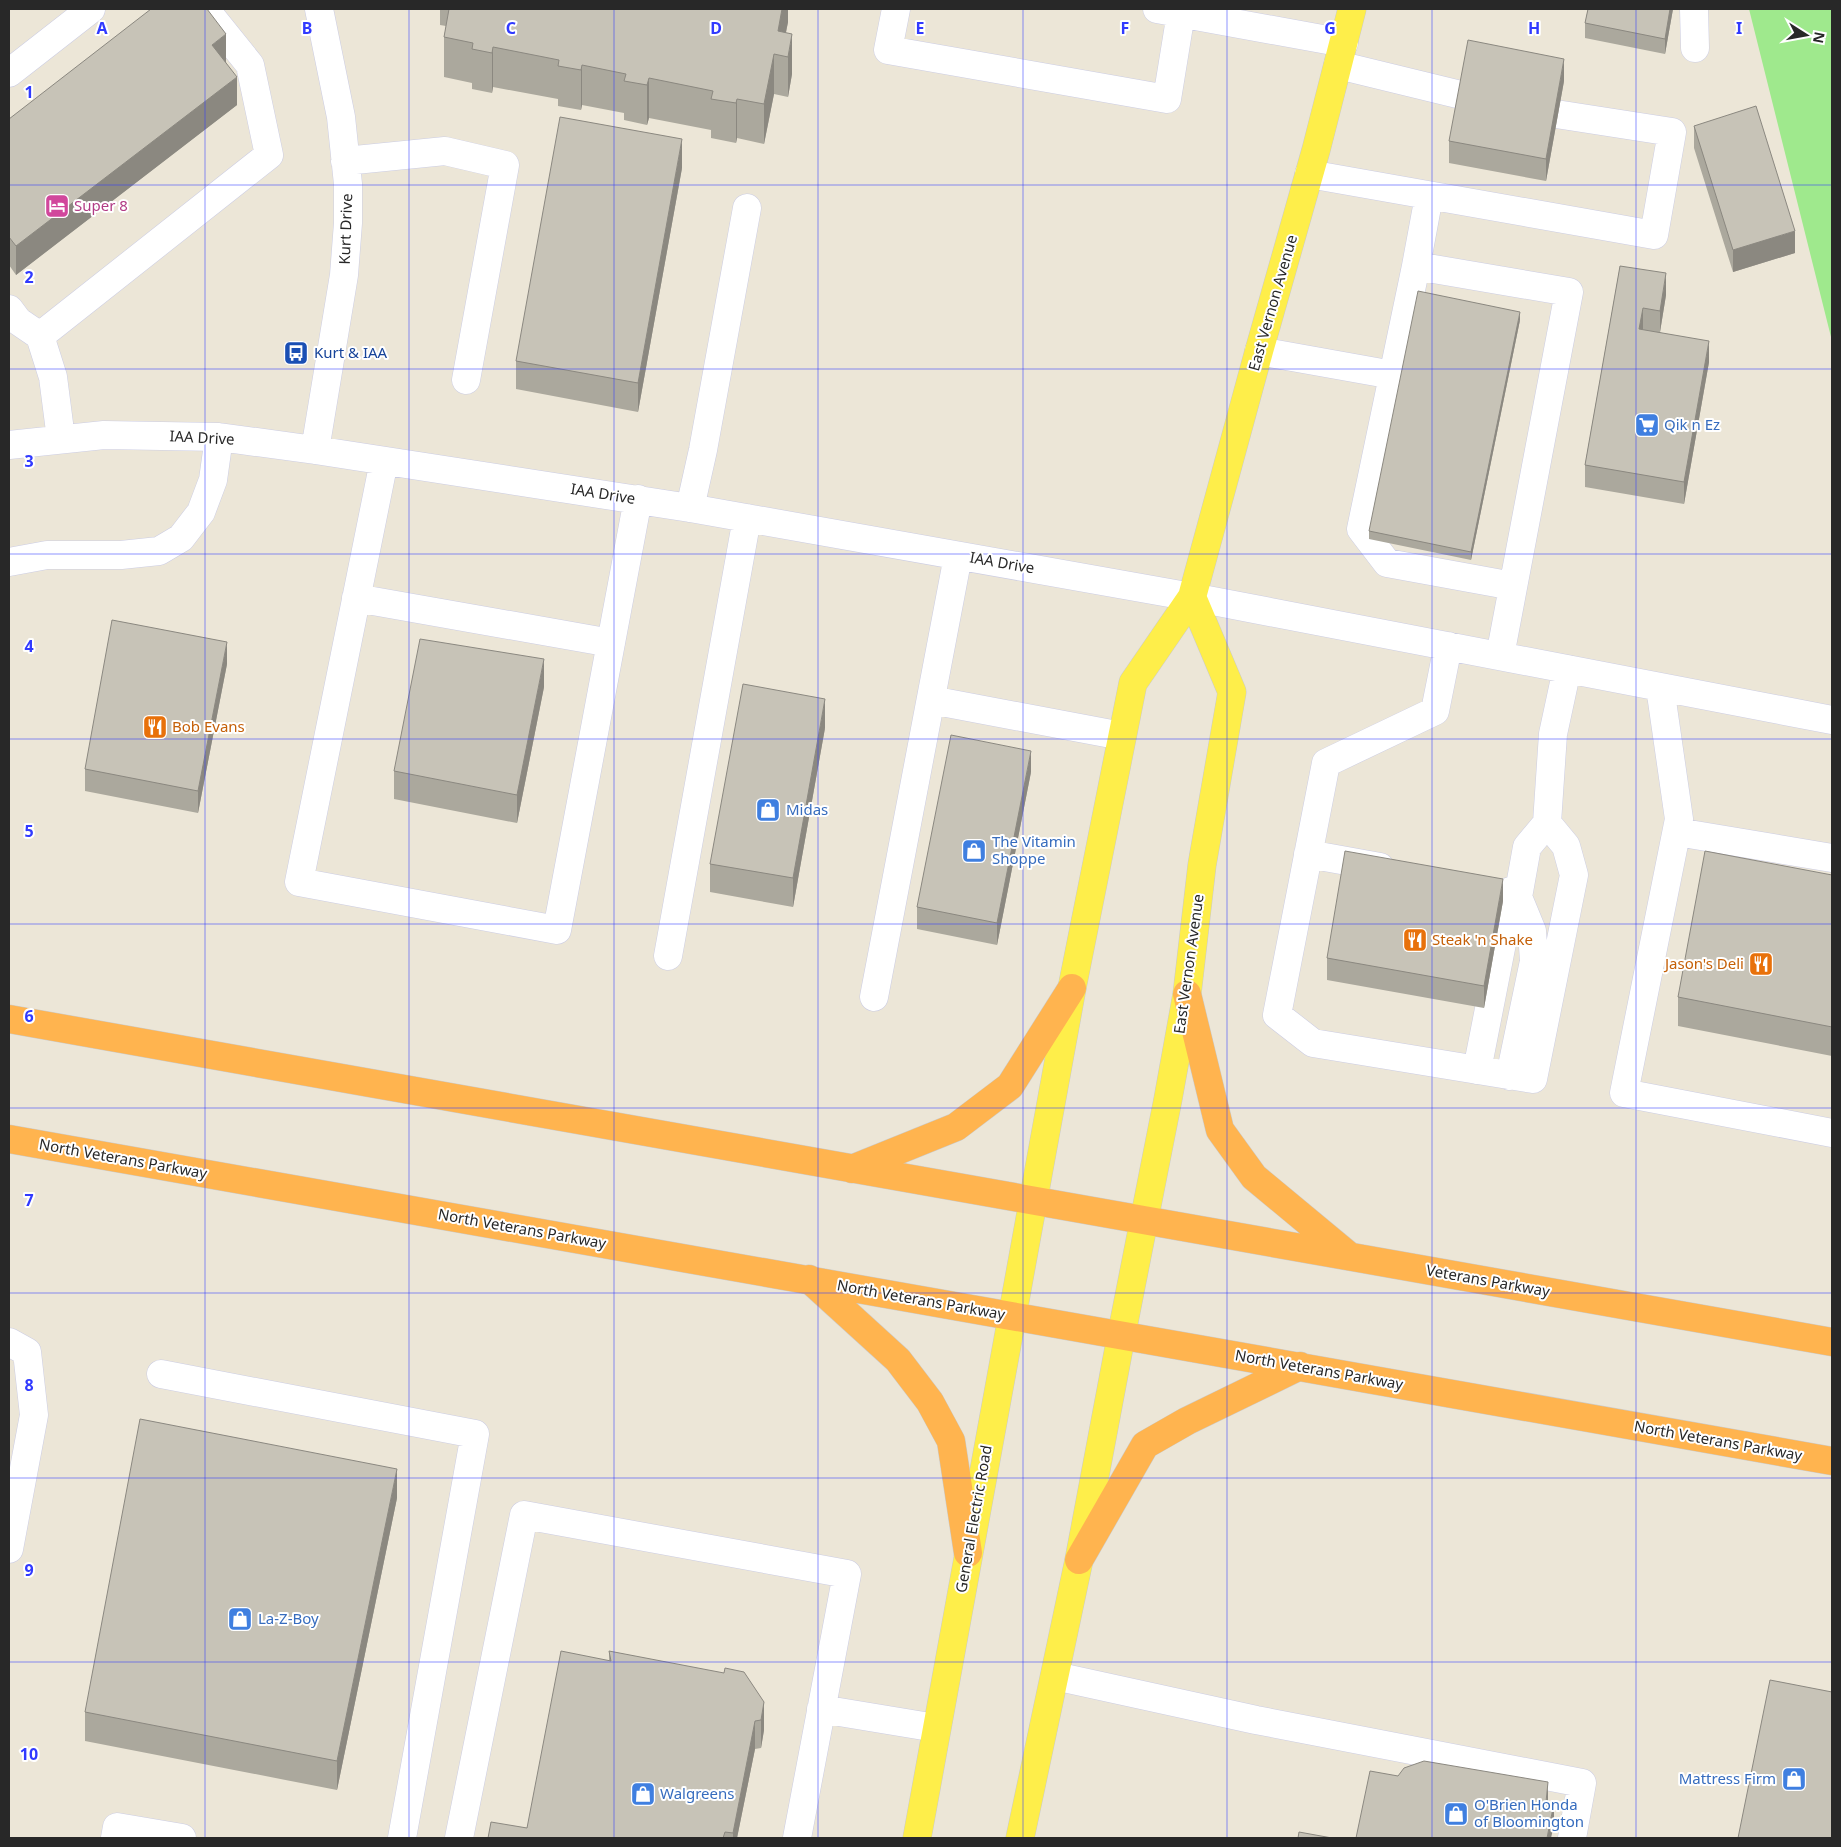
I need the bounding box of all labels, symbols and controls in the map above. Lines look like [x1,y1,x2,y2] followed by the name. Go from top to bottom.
[1781,10,1831,60] north arrow
[96,17,108,39] text: A
[302,17,312,39] text: B
[506,17,516,39] text: C
[710,17,722,39] text: D
[916,17,925,39] text: E
[1121,17,1129,39] text: F
[1324,17,1336,39] text: G
[1528,17,1540,39] text: H
[1736,17,1742,39] text: I
[1809,30,1830,45] text: N
[24,81,34,103] text: 1
[44,193,70,219] hotel icon: Super 8
[334,193,356,265] street label: Kurt Drive
[74,195,128,215] place label: Super 8
[1243,232,1301,373] street label: East Vernon Avenue
[24,266,34,288] text: 2
[283,340,309,366] bus stop icon: Kurt & IAA
[314,342,388,362] place label: Kurt & IAA
[1634,412,1660,438] supermarket icon: Qik n Ez
[1664,414,1720,434] place label: Qik n Ez
[169,425,235,449] street label: IAA Drive
[24,450,34,472] text: 3
[569,478,637,508] street label: IAA Drive
[968,547,1036,578] street label: IAA Drive
[24,635,34,657] text: 4
[142,714,168,740] restaurant icon: Bob Evans
[172,716,245,736] place label: Bob Evans
[755,797,781,823] shop icon: Midas
[786,799,828,819] place label: Midas
[24,820,34,842] text: 5
[992,831,1076,868] place label: The Vitamin Shoppe
[961,838,987,864] shop icon: The Vitamin Shoppe
[1168,893,1208,1035] street label: East Vernon Avenue
[1402,927,1428,953] restaurant icon: Steak 'n Shake
[1432,929,1533,949] place label: Steak 'n Shake
[1748,951,1774,977] restaurant icon: Jason's Deli
[1663,953,1744,973] place label: Jason's Deli
[24,1005,34,1027] text: 6
[37,1133,209,1183] street label: North Veterans Parkway
[24,1189,34,1211] text: 7
[436,1203,608,1253] street label: North Veterans Parkway
[1425,1259,1552,1301] street label: Veterans Parkway
[835,1274,1007,1324] street label: North Veterans Parkway
[1233,1344,1405,1394] street label: North Veterans Parkway
[24,1374,34,1396] text: 8
[1632,1415,1804,1465] street label: North Veterans Parkway
[950,1443,996,1594] street label: General Electric Road
[24,1559,34,1581] text: 9
[227,1606,253,1632] shop icon: La-Z-Boy
[258,1608,319,1628] place label: La-Z-Boy
[20,1743,38,1765] text: 10
[1781,1766,1807,1792] shop icon: Mattress Firm
[1679,1768,1776,1788] place label: Mattress Firm
[630,1781,656,1807] shop icon: Walgreens
[660,1783,734,1803] place label: Walgreens
[1474,1794,1584,1831] place label: O'Brien Honda of Bloomington
[1443,1801,1469,1827] shop icon: O'Brien Honda of Bloomington

